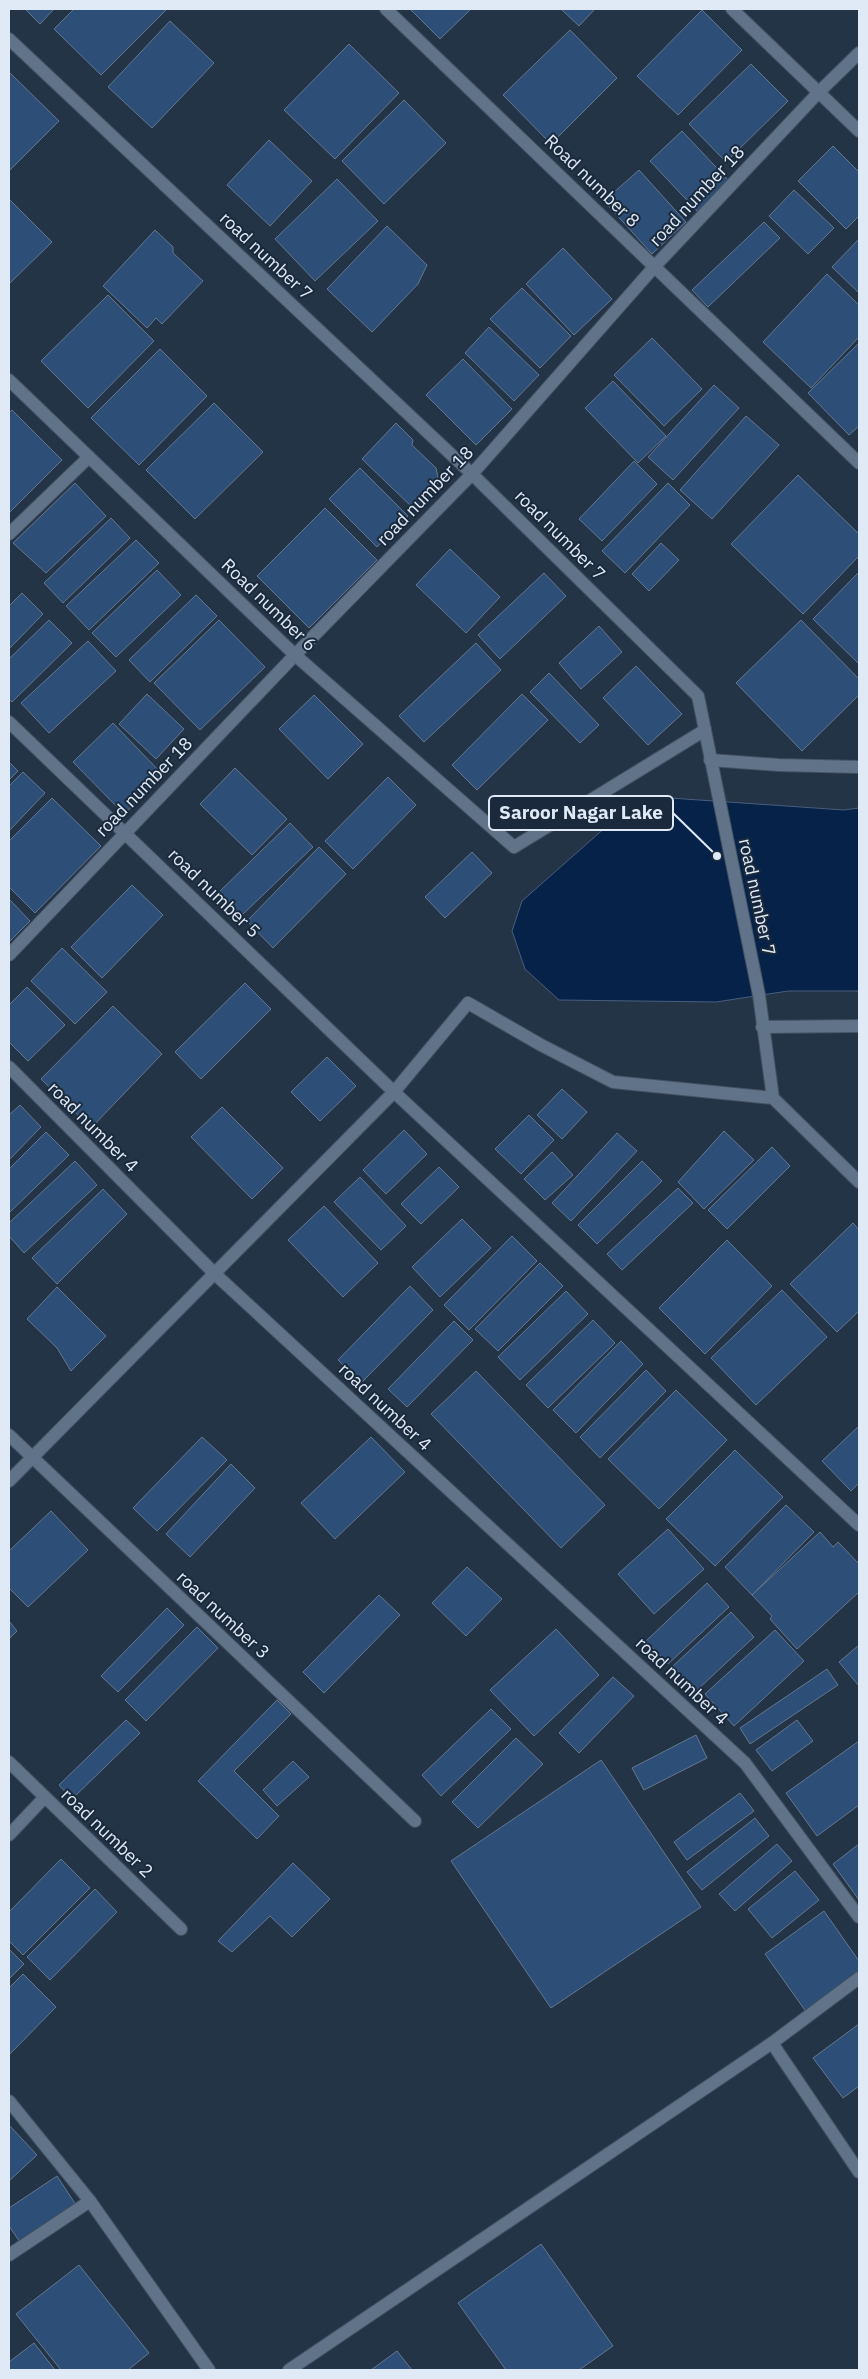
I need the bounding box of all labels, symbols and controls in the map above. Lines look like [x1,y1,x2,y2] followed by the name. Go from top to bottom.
[540,129,645,232] street label: Road number 8
[644,140,749,251] street label: road number 18
[215,207,318,305] street label: road number 7
[371,441,478,550] street label: road number 18
[510,484,611,585] street label: road number 7
[217,553,322,656] street label: Road number 6
[90,732,197,841] street label: road number 18
[489,796,673,830] callout: Saroor Nagar Lake
[499,800,663,824] text: Saroor Nagar Lake
[734,836,781,958] street label: road number 7
[164,843,265,942] street label: road number 5
[43,1076,144,1177] street label: road number 4
[334,1358,437,1456] street label: road number 4
[172,1566,275,1664] street label: road number 3
[631,1632,734,1730] street label: road number 4
[57,1783,158,1882] street label: road number 2

